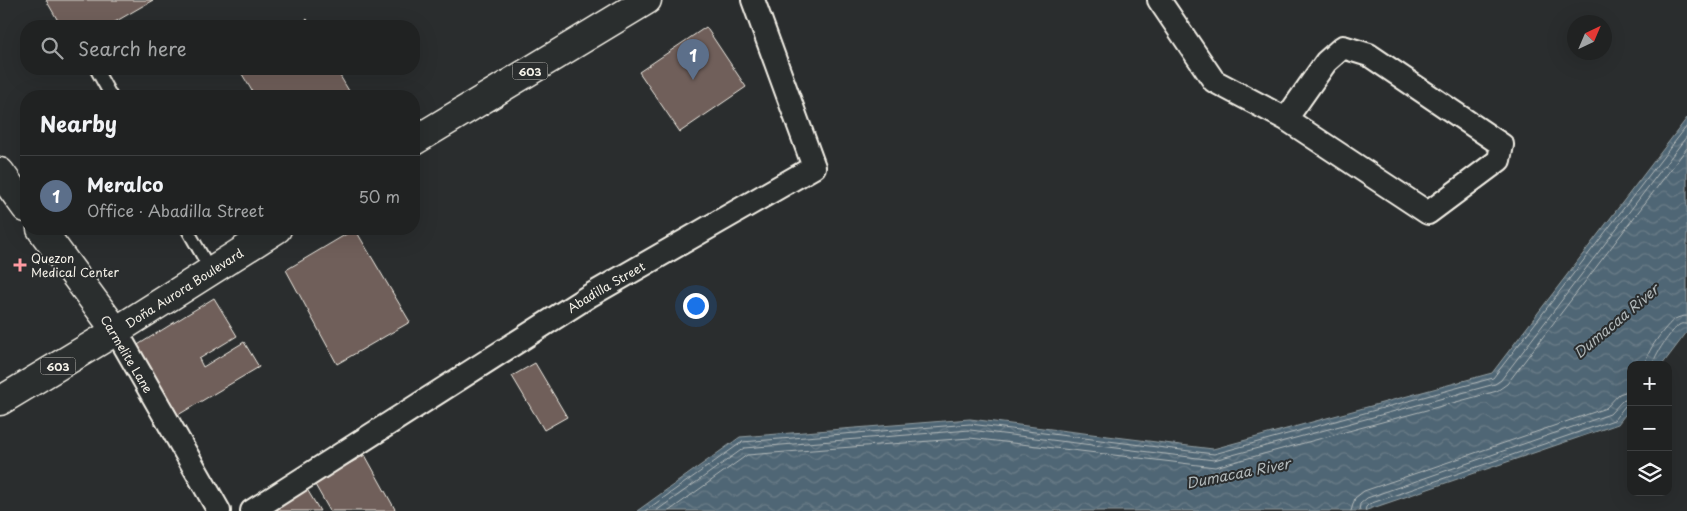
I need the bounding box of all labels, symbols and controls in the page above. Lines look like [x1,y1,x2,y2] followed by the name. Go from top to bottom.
[1567,15,1612,60] north arrow
[20,20,420,75] search box
[38,34,66,62] icon: search
[78,34,187,62] text: Search here
[677,39,709,80] pin: 1
[512,62,548,80] road number: 603
[40,107,117,139] text: Nearby
[87,170,164,198] text: Meralco
[52,184,60,208] text: 1
[359,184,400,208] text: 50 m
[87,198,264,222] text: Office · Abadilla Street
[122,243,247,332] street label: Doña Aurora Boulevard
[31,249,120,281] place label: Quezon Medical Center
[563,257,648,317] street label: Abadilla Street
[13,258,27,272] marker: Quezon Medical Center
[1569,278,1665,363] water label: Dumacaa River
[683,293,709,319] your location
[97,312,158,397] street label: Carmelite Lane
[40,358,76,374] road number: 603
[1627,361,1672,496] map controls
[1627,361,1672,406] button: +
[1627,406,1672,451] button: −
[1627,451,1672,496] button: layers
[1184,452,1294,493] water label: Dumacaa River

